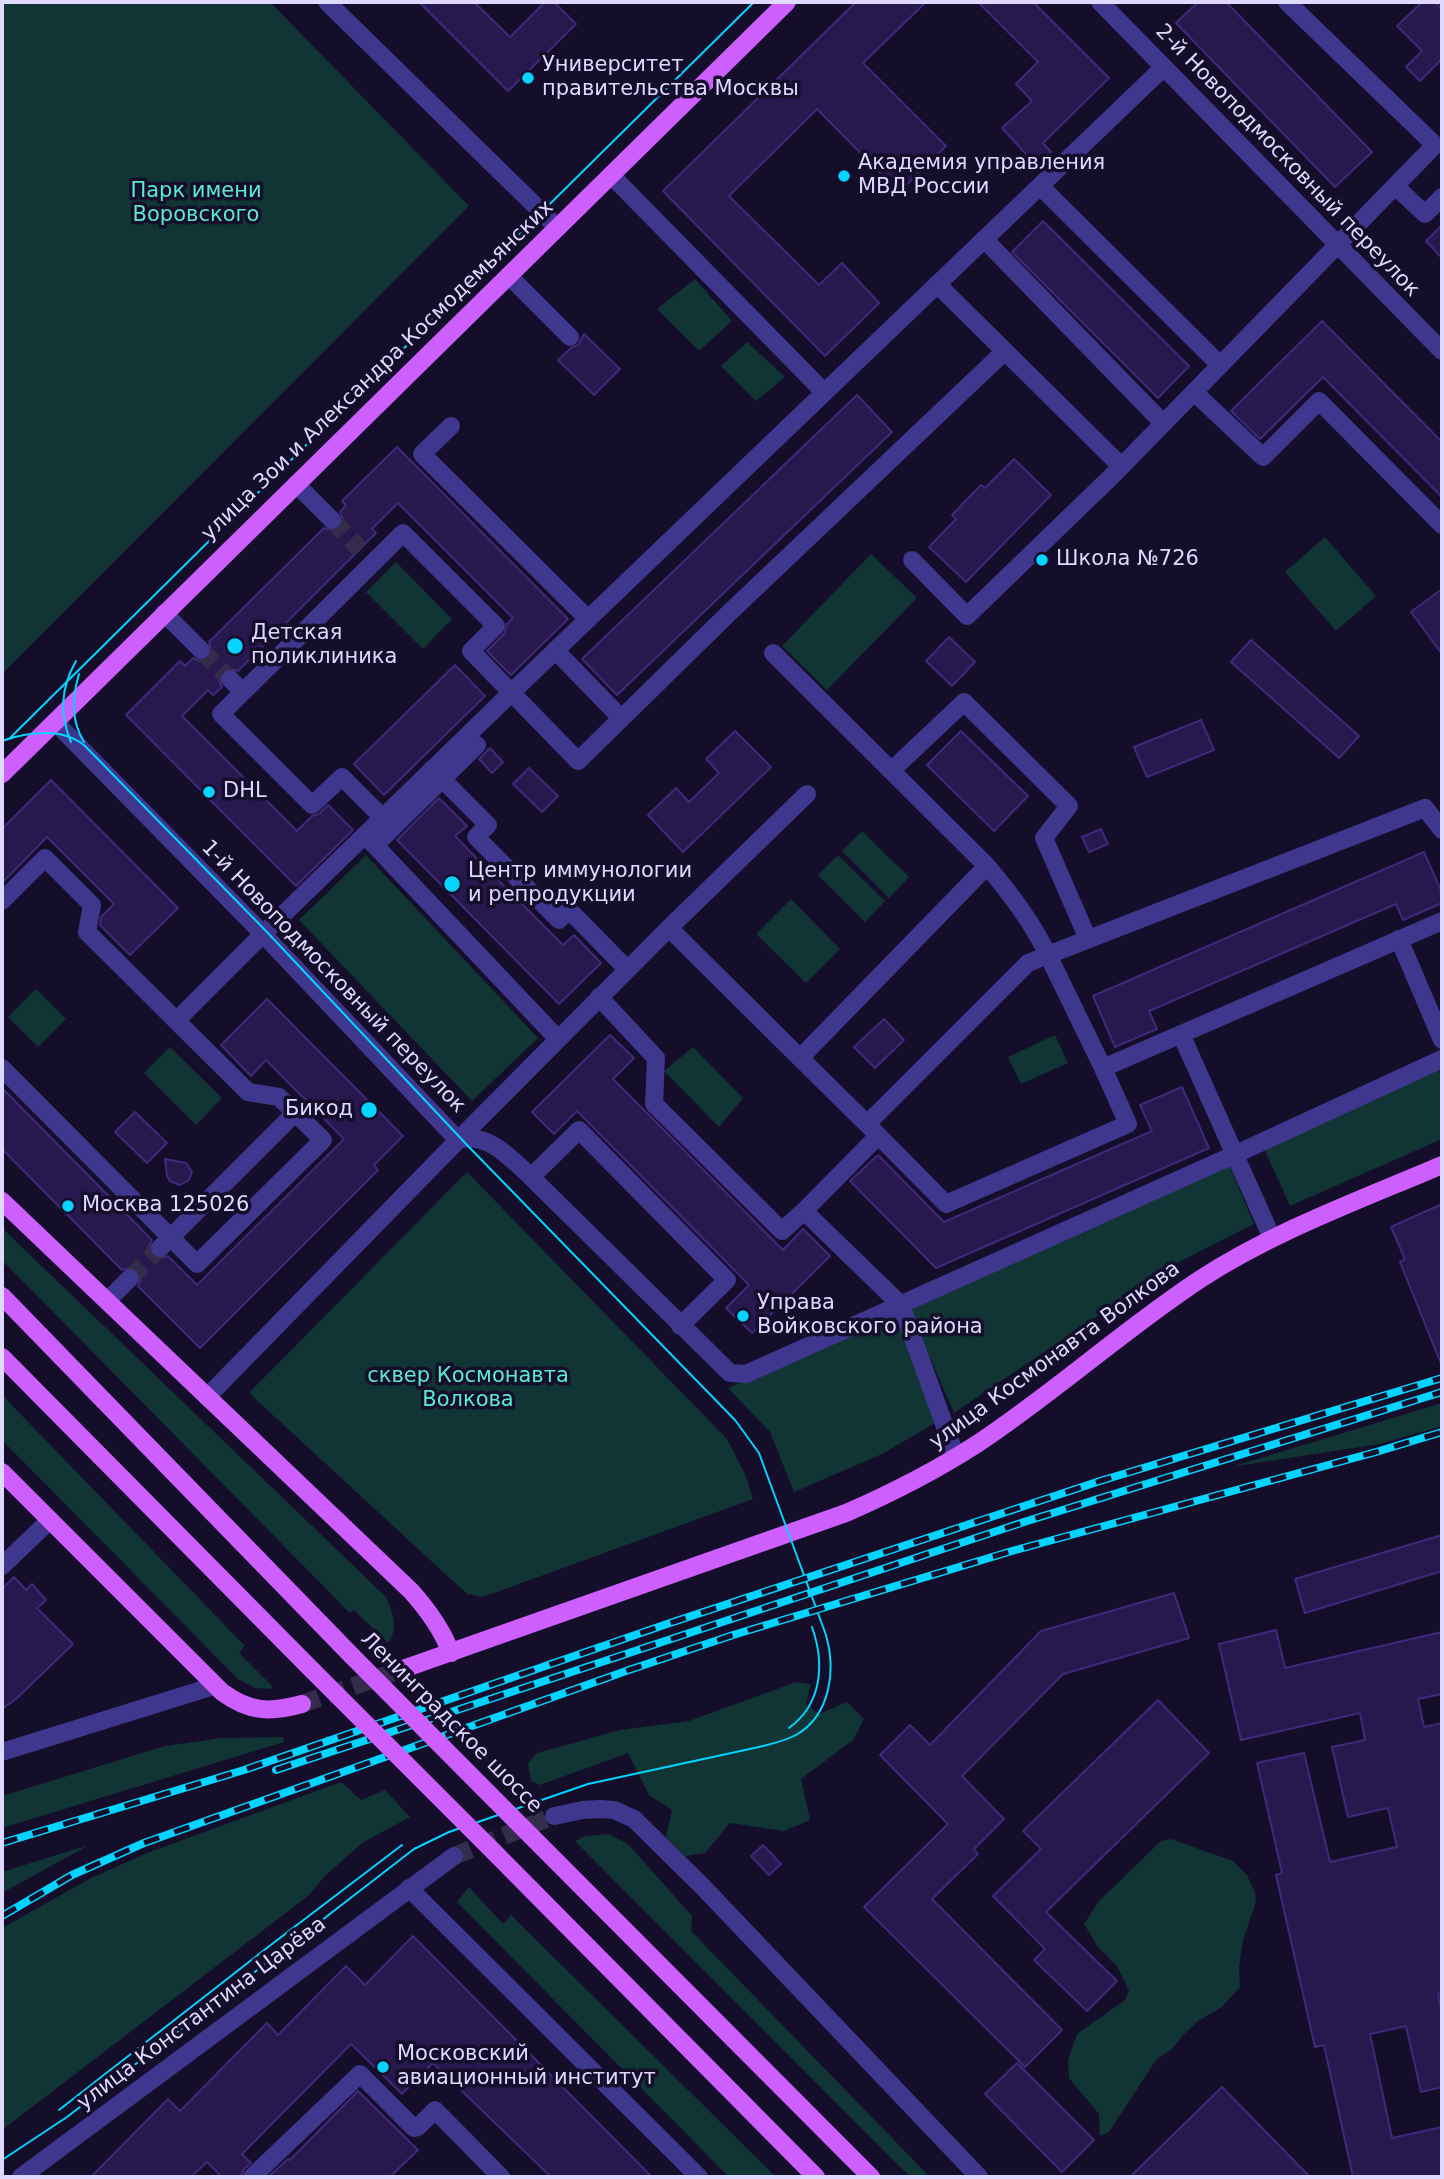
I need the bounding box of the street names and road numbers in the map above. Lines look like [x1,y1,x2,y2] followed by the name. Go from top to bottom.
[1150,19,1424,303] street label: 2-й Новоподмосковный переулок
[197,195,559,547] street label: улица Зои и Александра Космодемьянских
[196,835,470,1119] street label: 1-й Новоподмосковный переулок
[925,1257,1185,1455] street label: улица Космонавта Волкова
[355,1627,547,1819] street label: Ленинградское шоссе
[73,1912,331,2116] street label: улица Константина Царёва

